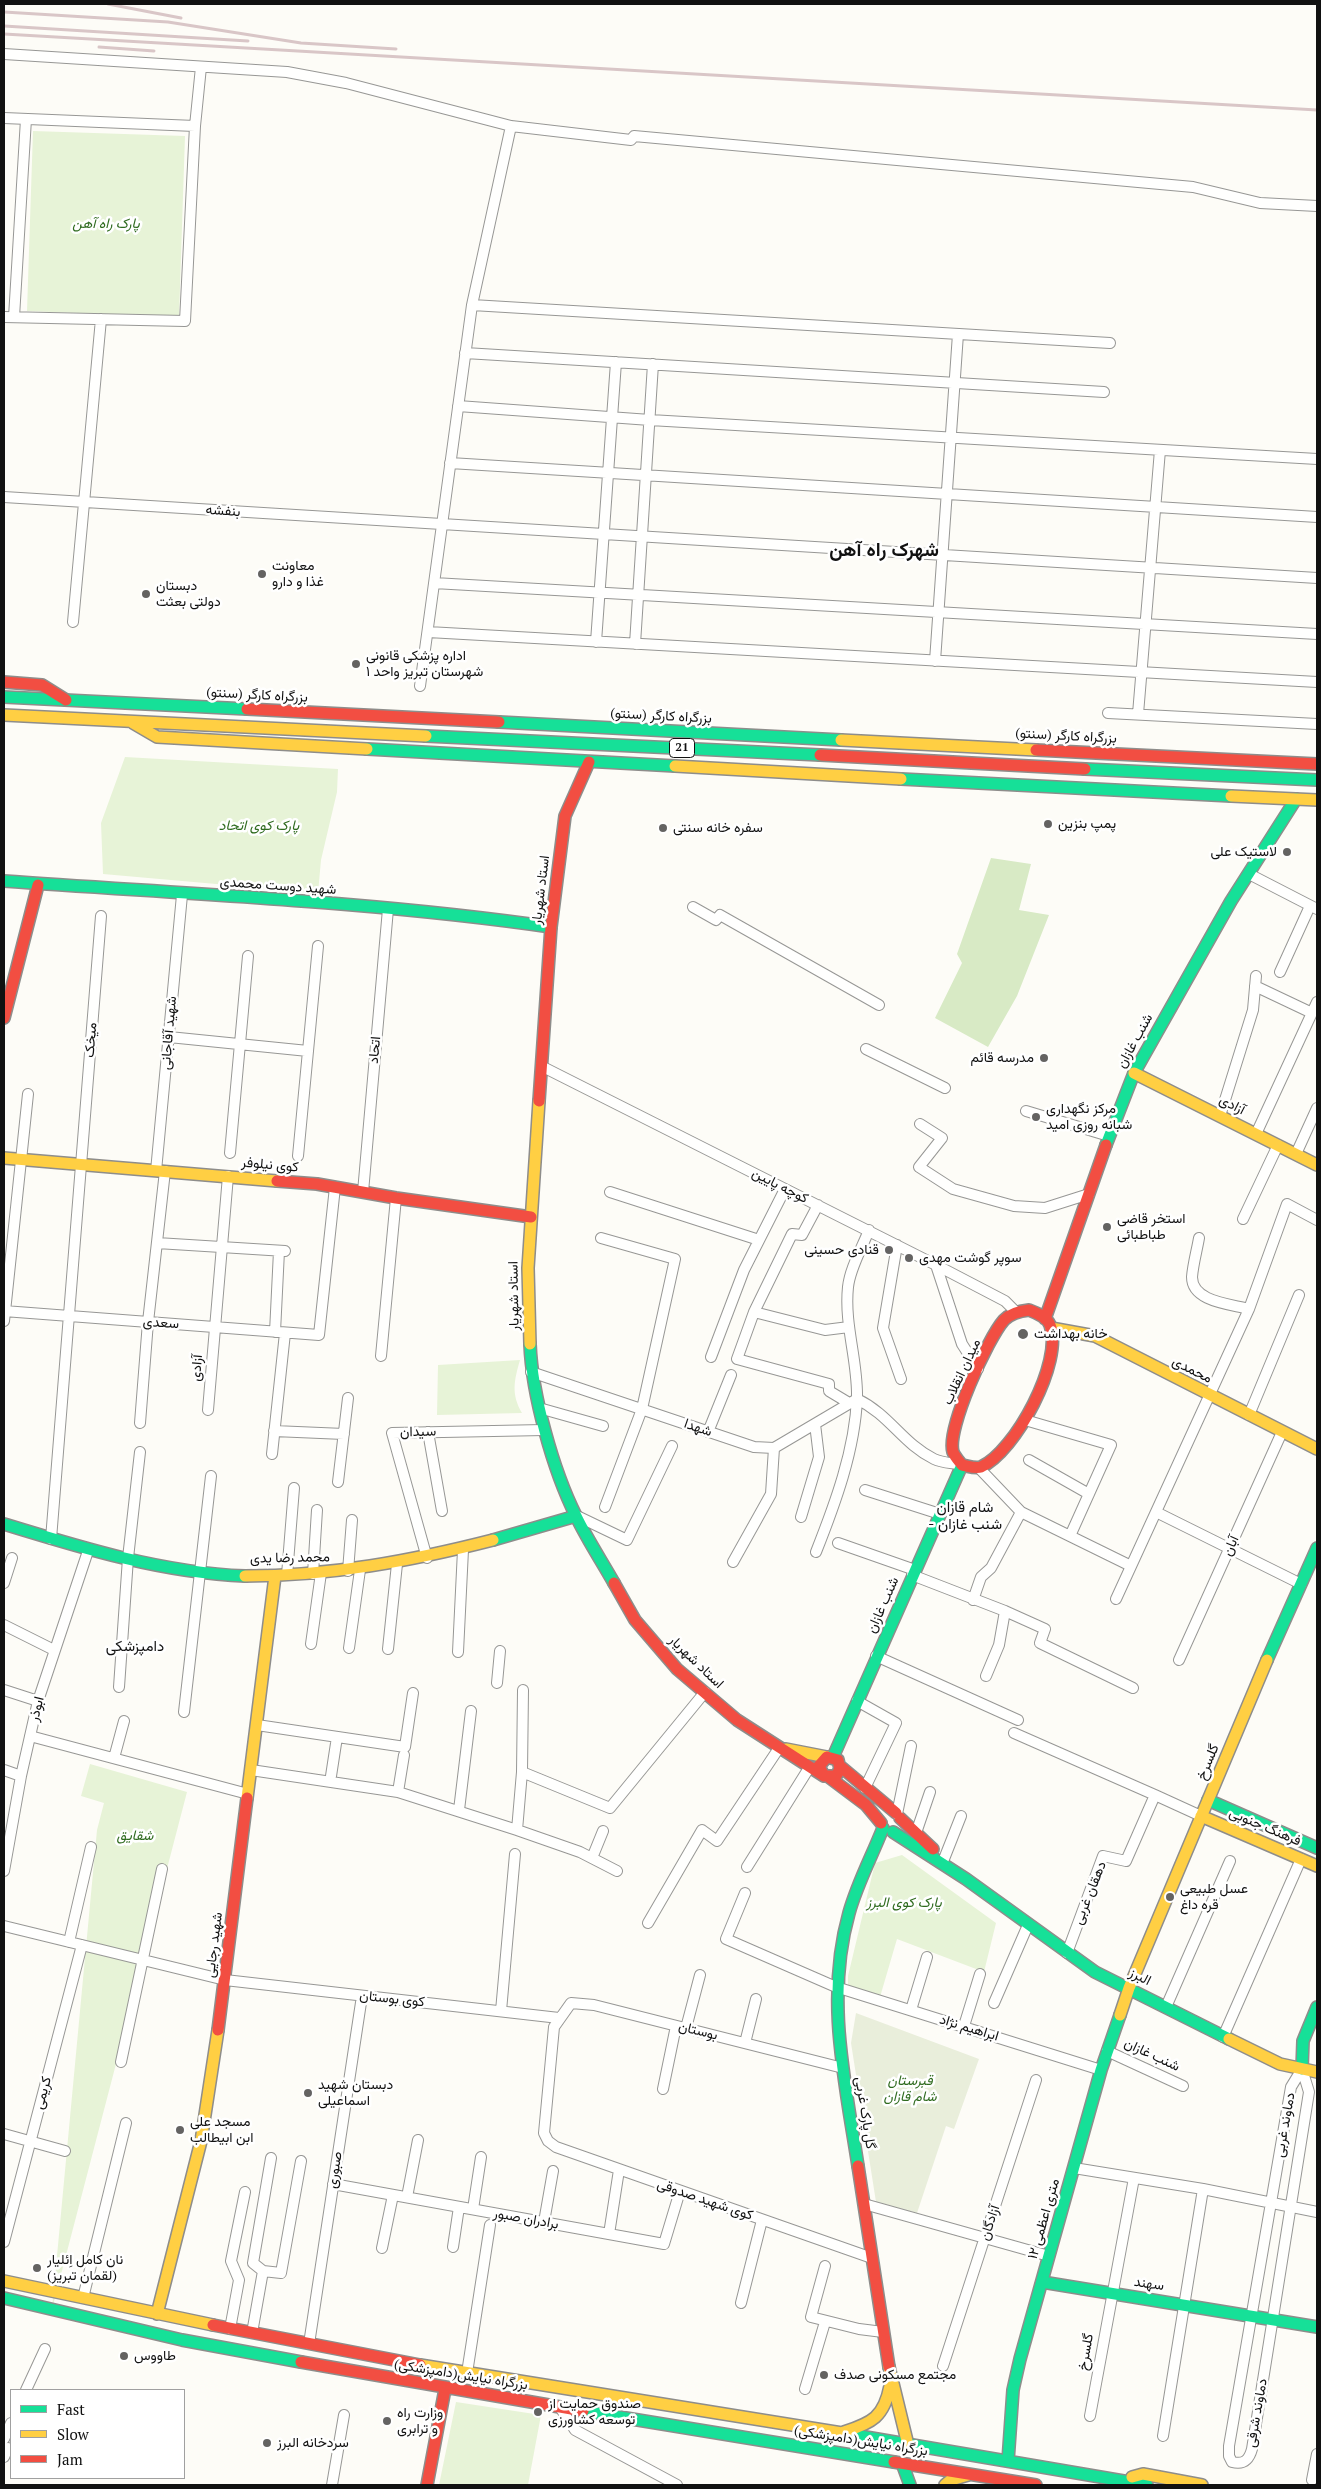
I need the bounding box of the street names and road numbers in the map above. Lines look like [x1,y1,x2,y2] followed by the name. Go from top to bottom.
[205,501,241,521] street label: بنفشه
[206,684,308,706] street label: بزرگراه کارگر (سنتو)
[610,705,712,727] street label: بزرگراه کارگر (سنتو)
[1015,725,1117,747] street label: بزرگراه کارگر (سنتو)
[670,738,694,758] road number: 21
[528,854,554,926] street label: استاد شهریار
[219,874,337,898] street label: شهید دوست محمدی
[157,995,181,1071] street label: شهید آقاجانی
[1113,1011,1157,1071] street label: شنب غازان
[81,1022,101,1058] street label: میخک
[365,1036,385,1064] street label: اتحاد
[1216,1091,1248,1119] street label: آزادی
[241,1154,299,1176] street label: کوی نیلوفر
[749,1165,811,1207] street label: کوچه پایین
[505,1261,523,1331] street label: استاد شهریار
[142,1313,180,1333] street label: سعدی
[939,1336,985,1408] street label: میدان انقلاب
[1169,1353,1215,1387] street label: محمدی
[187,1354,207,1382] street label: آزادی
[682,1415,714,1441] street label: شهدا
[400,1423,436,1441] street label: سیدان
[1219,1533,1243,1559] street label: آبان
[250,1549,330,1567] street label: محمد رضا یدی
[863,1574,903,1636] street label: شنب غازان
[665,1632,727,1692] street label: استاد شهریار
[26,1695,48,1723] street label: ابوذر
[1193,1742,1223,1782] street label: گلسرخ
[1226,1804,1304,1850] street label: فرهنگ جنوبی
[1070,1859,1110,1927] street label: دهقان غربی
[202,1911,226,1979] street label: شهید رجایی
[1126,1964,1154,1990] street label: البرز
[358,1987,426,2011] street label: کوی بوستان
[937,2011,1001,2045] street label: ابراهیم نژاد
[677,2018,719,2044] street label: بوستان
[1121,2035,1183,2075] street label: شنب غازان
[31,2075,55,2111] street label: کریمی
[851,2076,879,2150] street label: گل پارک غربی
[1271,2091,1299,2159] street label: دماوند غربی
[324,2150,346,2190] street label: صبوری
[655,2176,755,2224] street label: کوی شهید صدوقی
[1024,2177,1064,2261] street label: ۱۲ متری اعظمی
[976,2203,1004,2243] street label: آزادگان
[492,2205,560,2233] street label: برادران صبور
[1133,2274,1165,2294] street label: سهند
[1074,2332,1098,2372] street label: گلسرخ
[393,2356,529,2394] street label: بزرگراه نیایش(دامپزشکی)
[1243,2377,1271,2449] street label: دماوند شرقی
[793,2422,929,2460] street label: بزرگراه نیایش(دامپزشکی)

